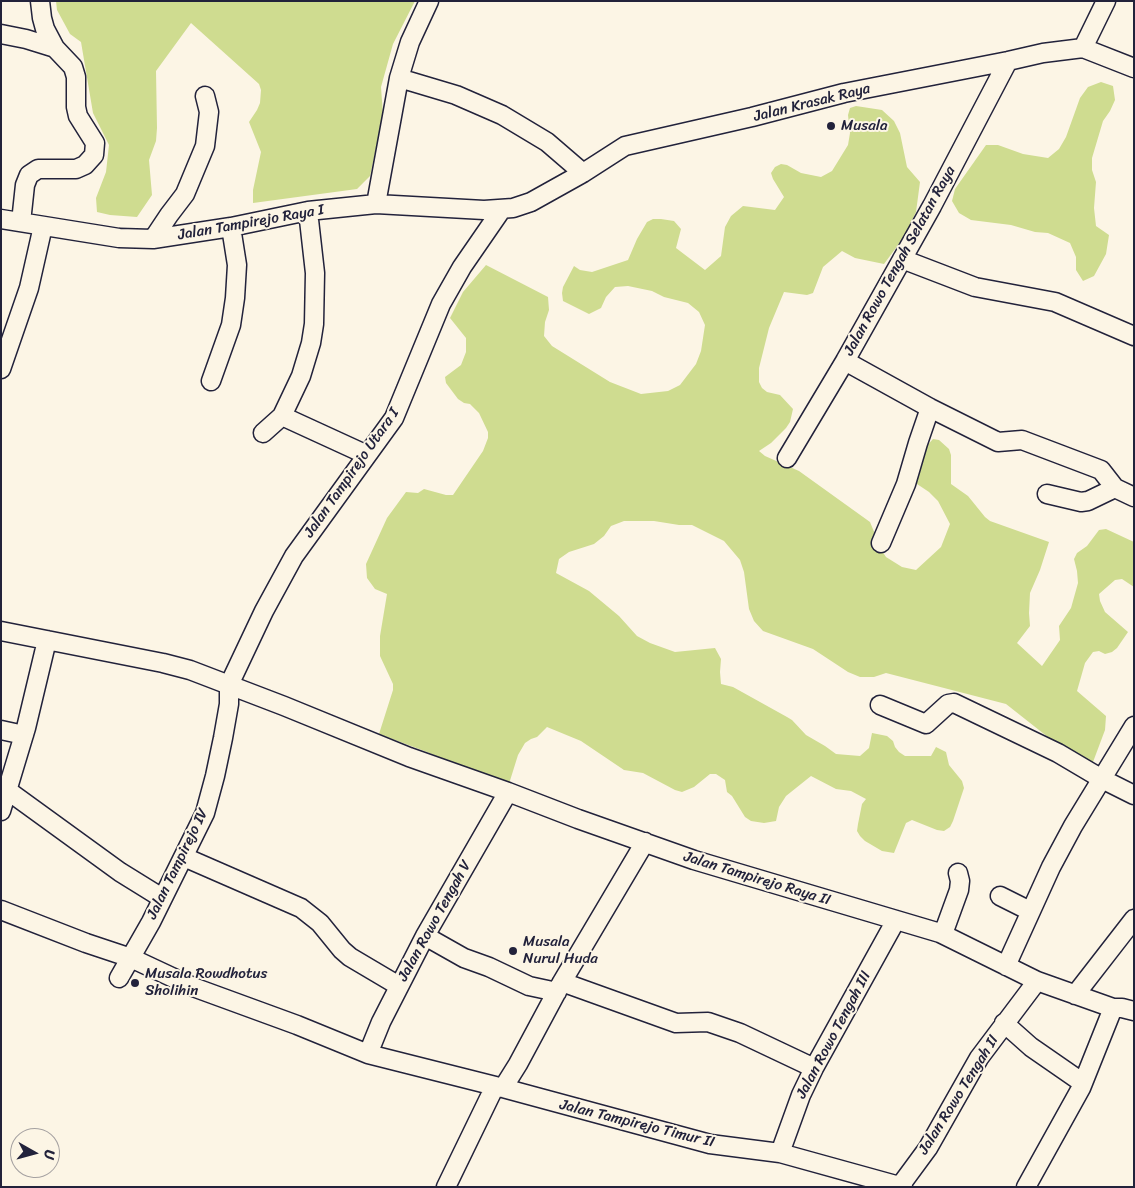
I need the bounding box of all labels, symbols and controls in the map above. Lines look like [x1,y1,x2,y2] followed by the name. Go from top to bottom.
[752,80,872,126] street label: Jalan Krasak Raya
[841,117,888,135] place label: Musala
[825,120,837,132] marker: Musala
[840,163,960,359] street label: Jalan Rowo Tengah Selatan Raya
[177,201,325,245] street label: Jalan Tampirejo Raya I
[301,405,403,541] street label: Jalan Tampirejo Utara I
[143,806,213,922] street label: Jalan Tampirejo IV
[681,848,833,910] street label: Jalan Tampirejo Raya II
[394,857,476,985] street label: Jalan Rowo Tengah V
[523,933,598,968] place label: Musala Nurul Huda
[507,945,519,957] marker: Musala Nurul Huda
[145,965,267,1000] place label: Musala Rowdhotus Sholihin
[793,968,875,1102] street label: Jalan Rowo Tengah III
[129,977,141,989] marker: Musala Rowdhotus Sholihin
[915,1032,1003,1158] street label: Jalan Rowo Tengah II
[558,1096,716,1152] street label: Jalan Tampirejo Timur II
[10,1128,60,1178] north arrow
[36,1149,62,1161] text: U

